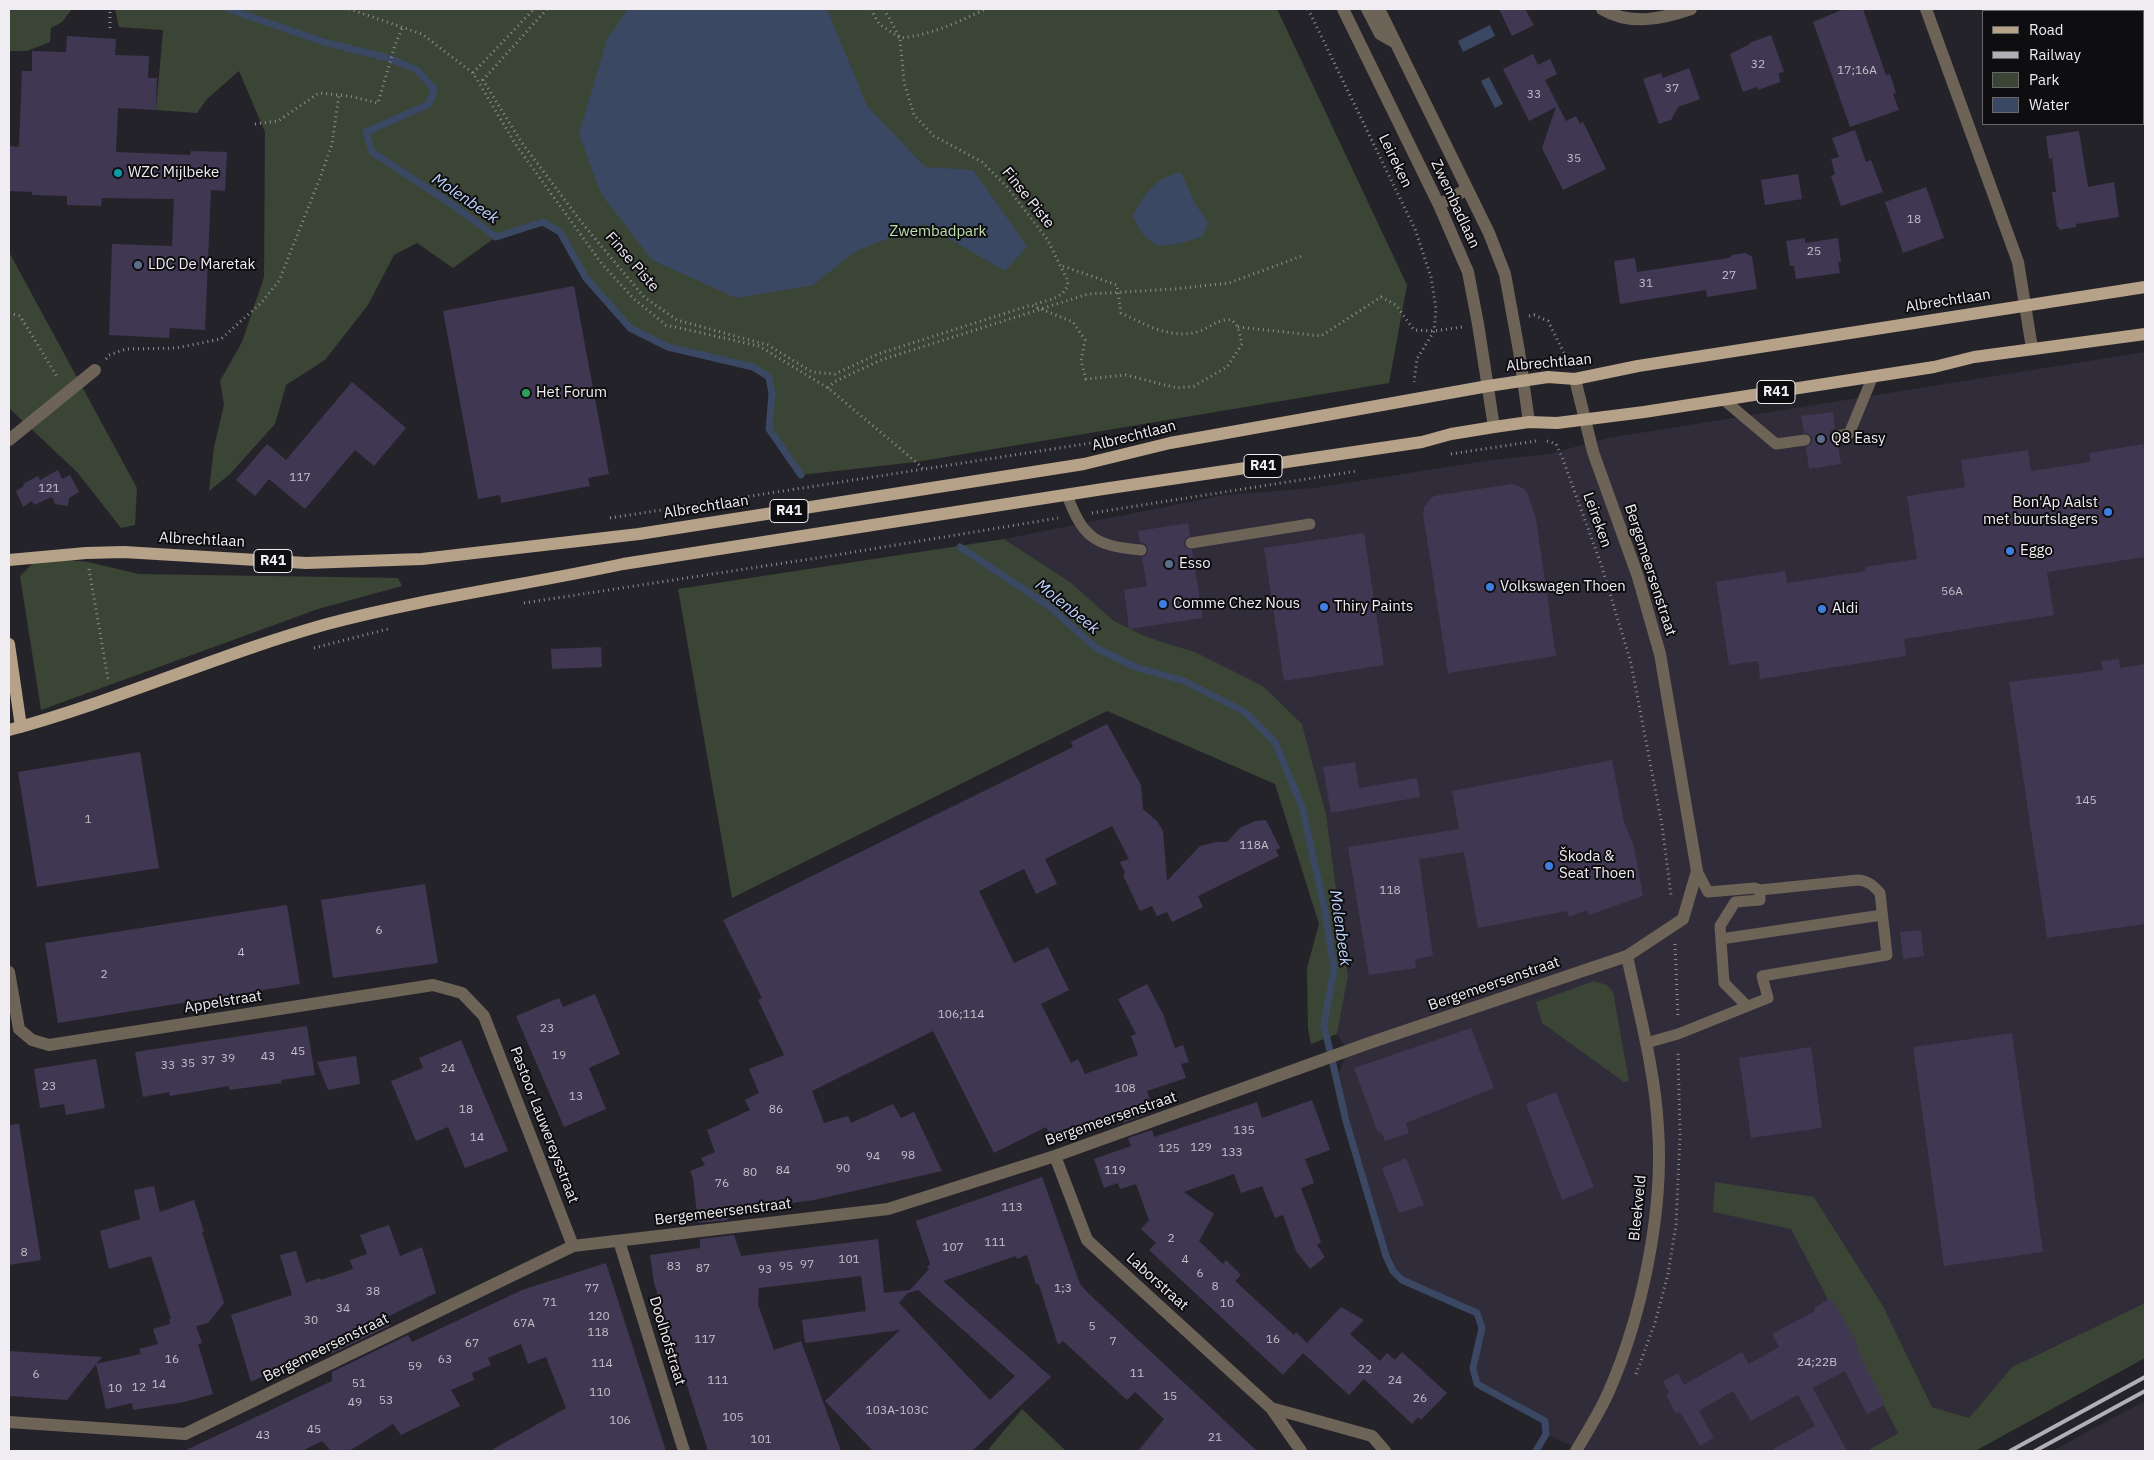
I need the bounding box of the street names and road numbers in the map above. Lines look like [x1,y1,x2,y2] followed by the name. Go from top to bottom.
[1374,131,1416,191] street label: Leireken
[1427,157,1483,251] street label: Zwembadlaan
[998,164,1058,232] street label: Finse Piste
[601,228,663,296] street label: Finse Piste
[1904,285,1992,317] street label: Albrechtlaan
[1505,350,1593,376] street label: Albrechtlaan
[1757,381,1795,404] road number: R41
[1090,417,1178,455] street label: Albrechtlaan
[1244,454,1282,478] road number: R41
[1579,490,1615,550] street label: Leireken
[662,491,750,523] street label: Albrechtlaan
[770,500,808,522] road number: R41
[1620,502,1680,638] street label: Bergemeersenstraat
[159,529,245,551] street label: Albrechtlaan
[254,550,292,572] road number: R41
[1426,953,1562,1015] street label: Bergemeersenstraat
[183,987,263,1017] street label: Appelstraat
[506,1044,582,1206] street label: Pastoor Lauwereysstraat
[1043,1088,1179,1150] street label: Bergemeersenstraat
[1626,1174,1650,1242] street label: Bleekveld
[654,1195,792,1229] street label: Bergemeersenstraat
[1122,1249,1192,1315] street label: Laborstraat
[645,1294,689,1388] street label: Doolhofstraat
[260,1310,392,1386] street label: Bergemeersenstraat

